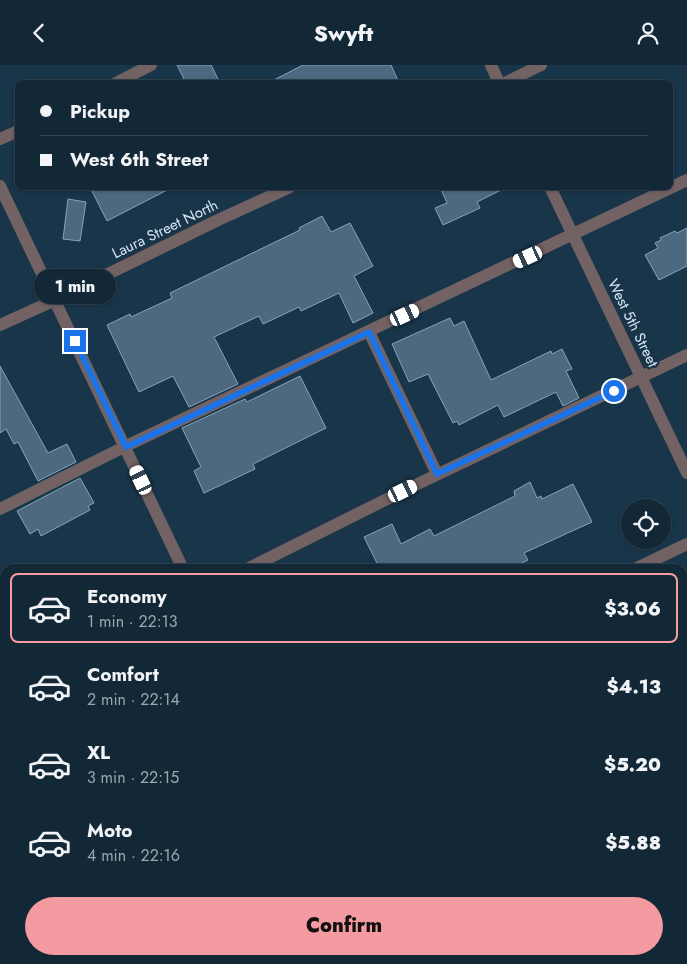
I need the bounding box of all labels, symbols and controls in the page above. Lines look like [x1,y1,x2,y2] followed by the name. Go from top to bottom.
[314,17,373,49] text: Swyft
[25,19,53,47] icon: back
[634,19,662,47] icon: person
[70,98,130,125] text: Pickup
[70,146,209,173] text: West 6th Street
[108,194,222,264] street label: Laura Street North
[511,244,544,270] car
[34,269,116,303] callout: 1 min
[55,275,95,298] text: 1 min
[602,275,664,371] street label: West 5th Street
[388,302,421,328] car
[64,330,86,352] route end
[603,380,625,402] route start
[127,463,154,497] car
[386,478,419,504] car
[621,499,671,549] map controls
[621,499,671,549] button: locate
[87,583,167,610] text: Economy
[27,586,72,631] icon: car
[605,595,661,622] text: $3.06
[87,610,177,633] text: 1 min · 22:13
[87,661,159,688] text: Comfort
[27,664,72,709] icon: car
[607,673,661,700] text: $4.13
[87,688,180,711] text: 2 min · 22:14
[87,739,110,766] text: XL
[27,742,72,787] icon: car
[604,751,661,778] text: $5.20
[87,766,179,789] text: 3 min · 22:15
[87,817,132,844] text: Moto
[27,820,72,865] icon: car
[605,829,661,856] text: $5.88
[87,844,180,867] text: 4 min · 22:16
[25,897,663,955] button: Confirm

